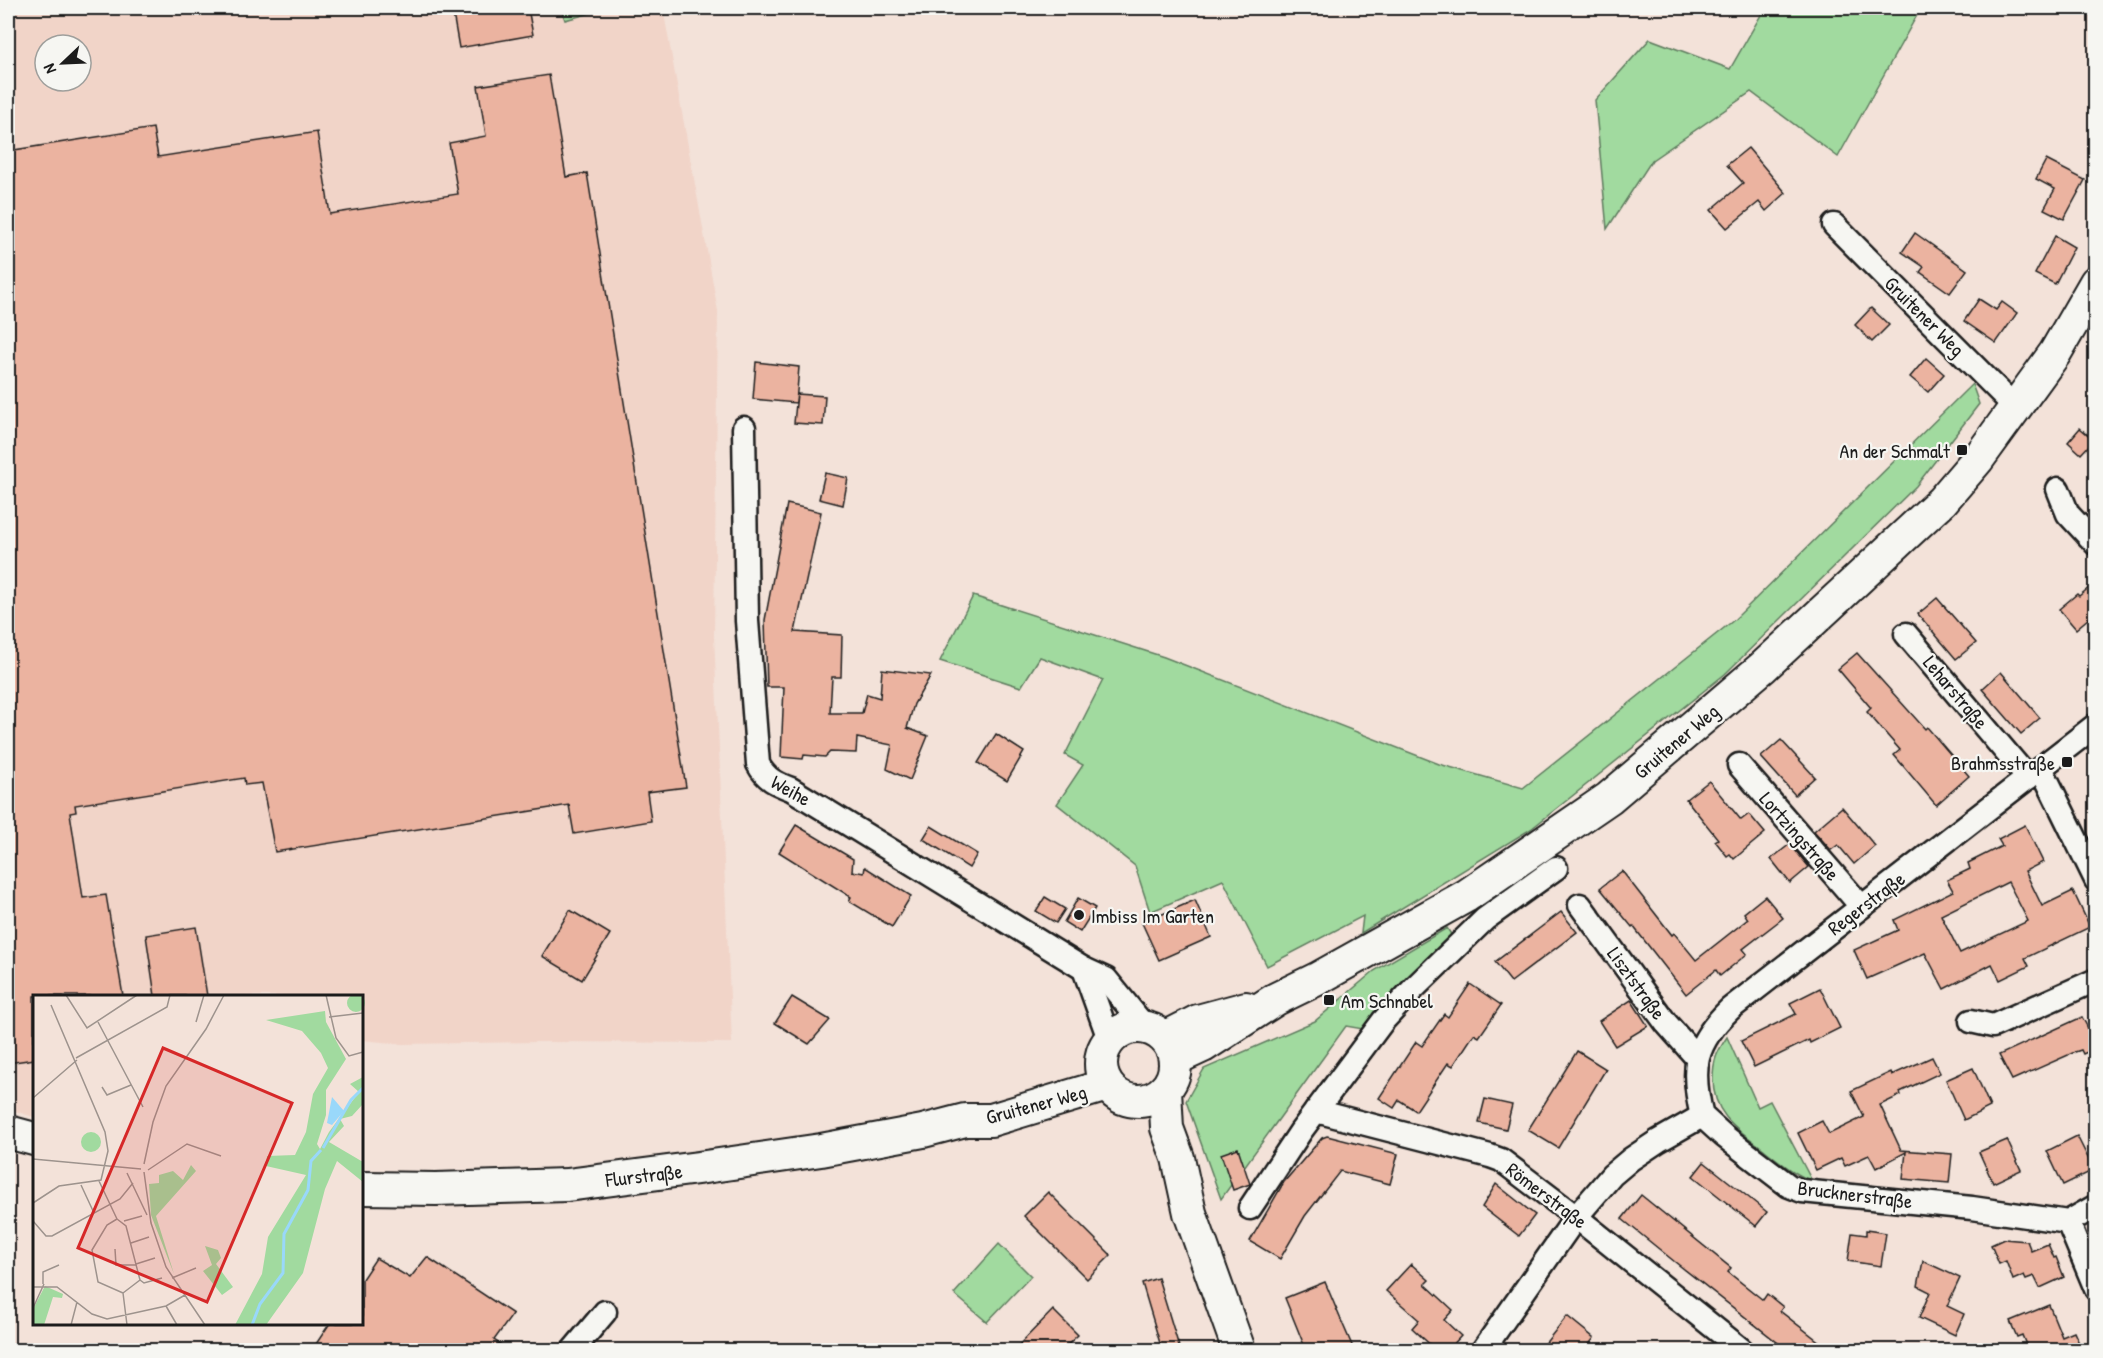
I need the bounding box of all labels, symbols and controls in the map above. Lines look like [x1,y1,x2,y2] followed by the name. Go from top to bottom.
[33,33,93,93] north arrow
[37,60,61,77] text: N
[1879,270,1971,362] street label: Gruitener Weg
[1840,437,1951,464] place label: An der Schmalt
[1955,443,1969,457] marker: An der Schmalt
[1917,650,1995,734] street label: Leharstraße
[1628,697,1724,784] street label: Gruitener Weg
[1951,749,2055,776] place label: Brahmsstraße
[2060,755,2074,769] marker: Brahmsstraße
[766,768,816,812] street label: Weihe
[1754,786,1846,886] street label: Lortzingstraße
[1822,865,1910,941] street label: Regerstraße
[1091,902,1214,929] place label: Imbiss Im Garten
[1072,908,1086,922] marker: Imbiss Im Garten
[1601,941,1673,1025] street label: Lisztstraße
[1341,987,1433,1014] place label: Am Schnabel
[1322,993,1336,1007] marker: Am Schnabel
[33,995,363,1325] inset map
[983,1078,1089,1130] street label: Gruitener Weg
[1501,1156,1593,1234] street label: Römerstraße
[603,1157,684,1193] street label: Flurstraße
[1796,1174,1914,1214] street label: Brucknerstraße

